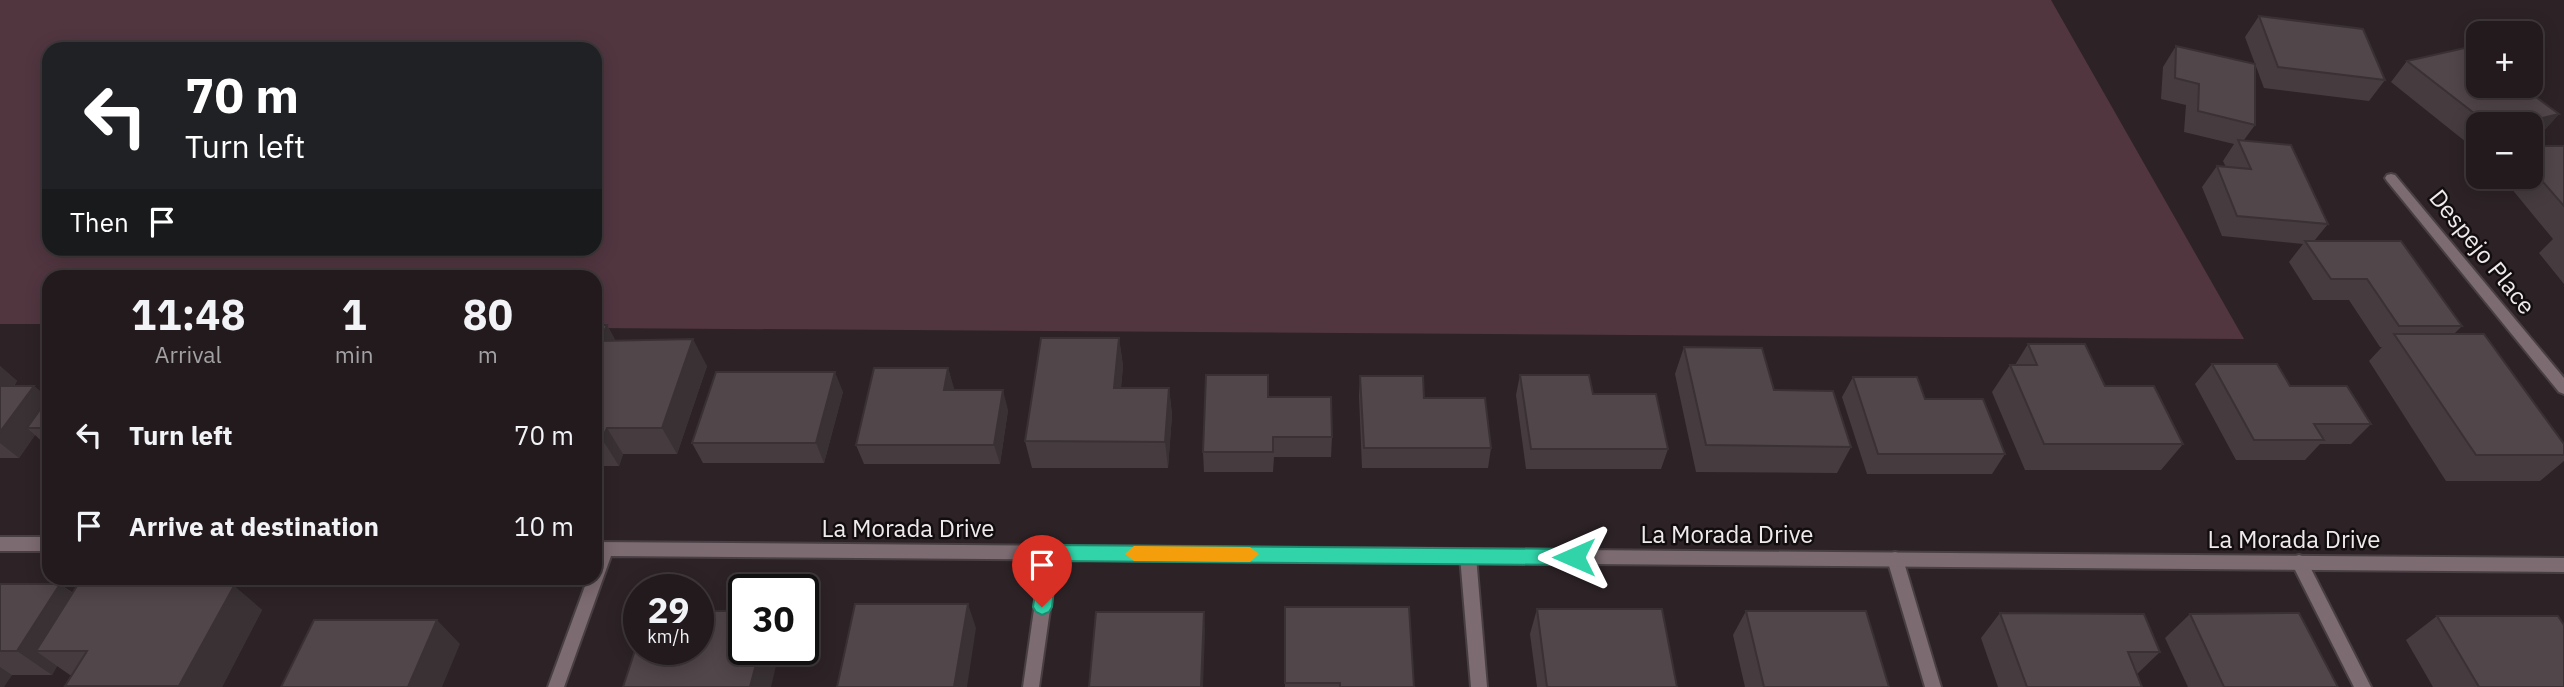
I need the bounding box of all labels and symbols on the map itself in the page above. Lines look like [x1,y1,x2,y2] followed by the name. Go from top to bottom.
[2422,182,2543,321] street label: Despejo Place
[821,512,995,544] street label: La Morada Drive
[1640,518,1814,550] street label: La Morada Drive
[1537,520,1611,594] position arrow
[2207,523,2381,555] street label: La Morada Drive
[1012,535,1072,607] pin
[728,574,819,665] speed limit sign: 30

